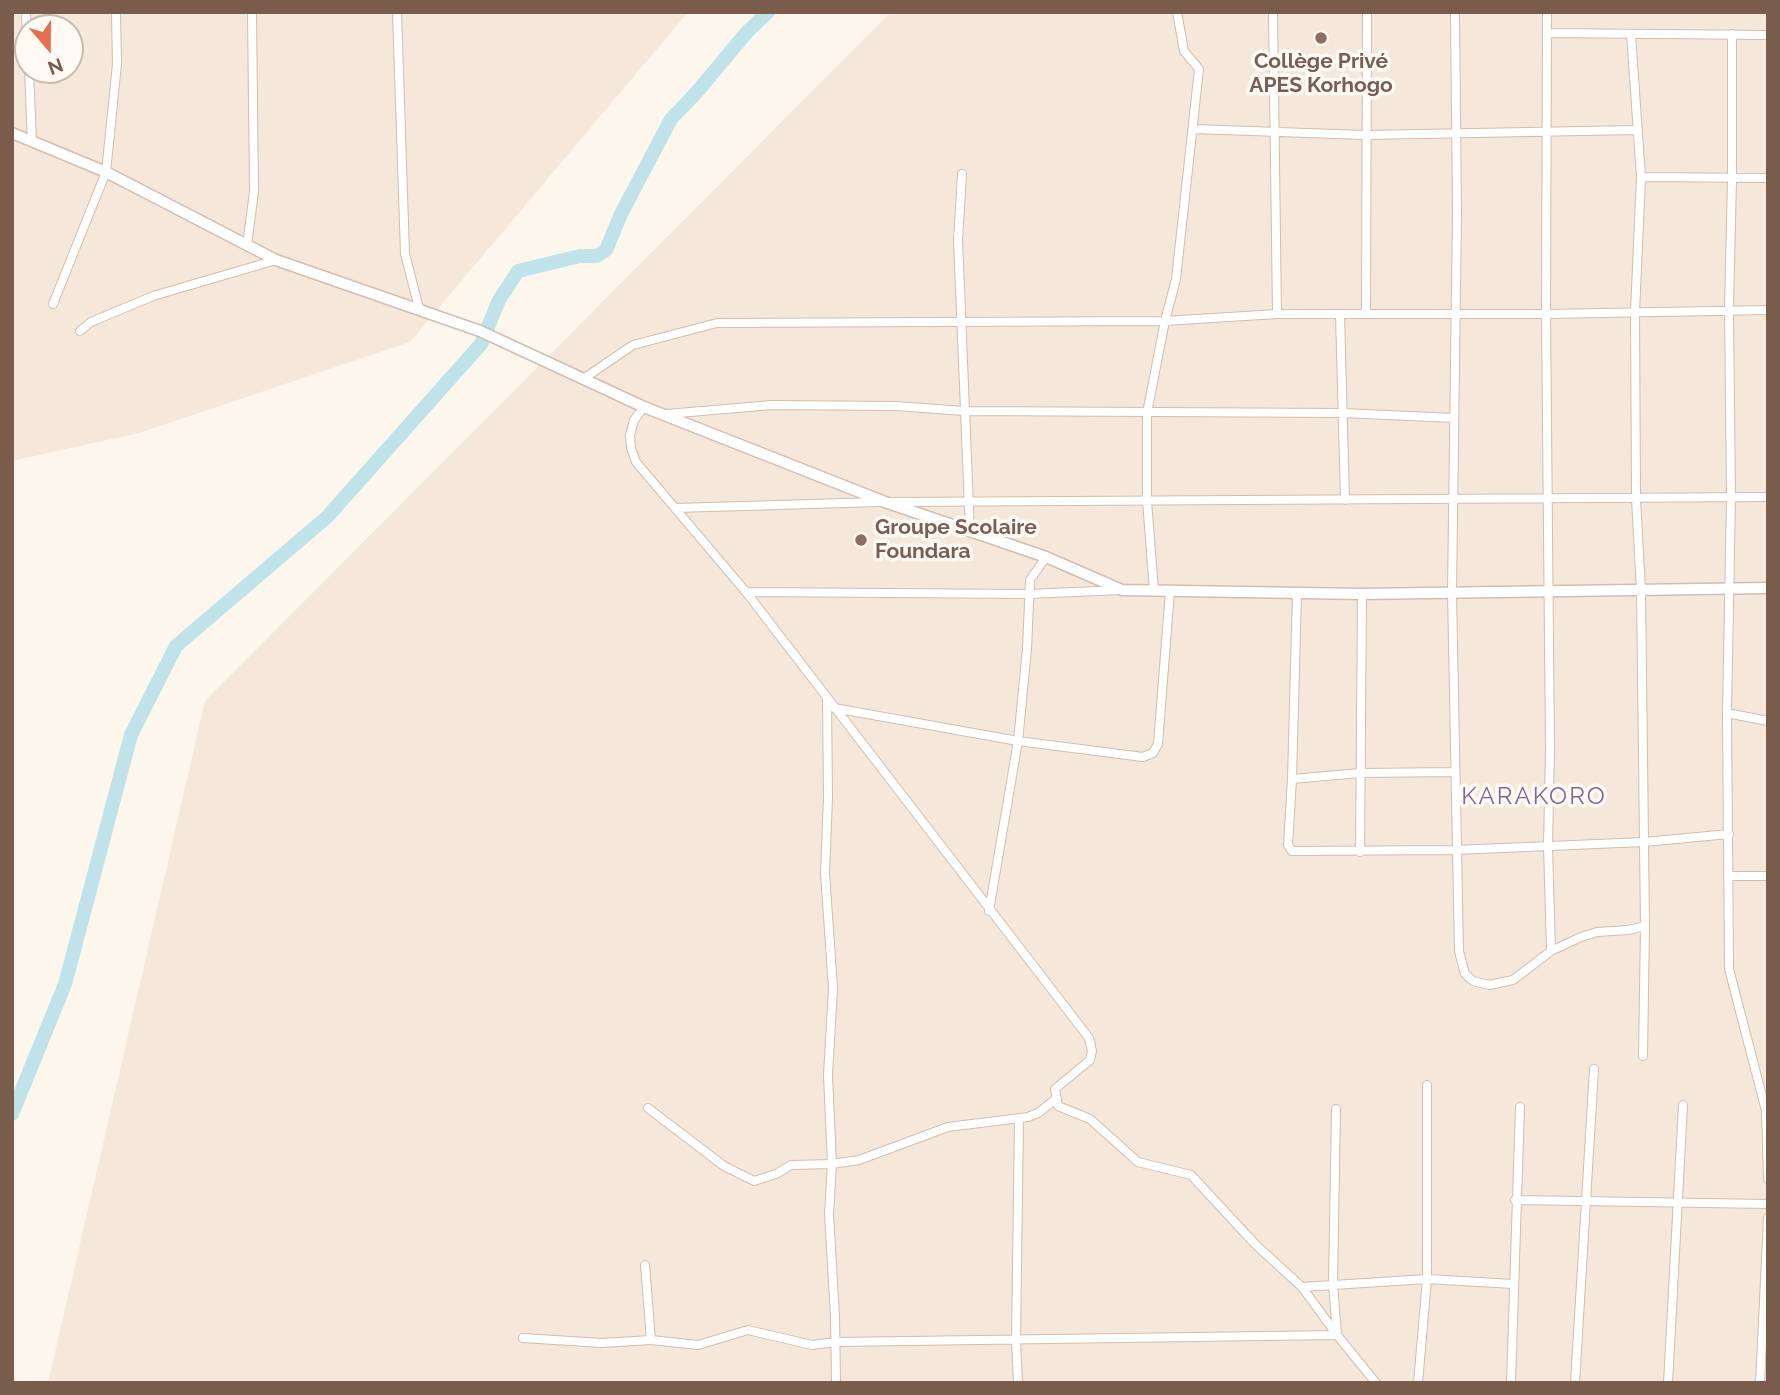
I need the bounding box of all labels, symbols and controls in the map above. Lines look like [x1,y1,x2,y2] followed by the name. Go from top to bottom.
[14,14,84,84] north arrow
[1313,30,1329,46] marker: Collège Privé APES Korhogo
[1249,49,1393,99] place label: Collège Privé APES Korhogo
[45,54,66,80] text: N
[875,515,1037,565] place label: Groupe Scolaire Foundara
[853,532,869,548] marker: Groupe Scolaire Foundara
[1462,783,1606,811] district label: KARAKORO

